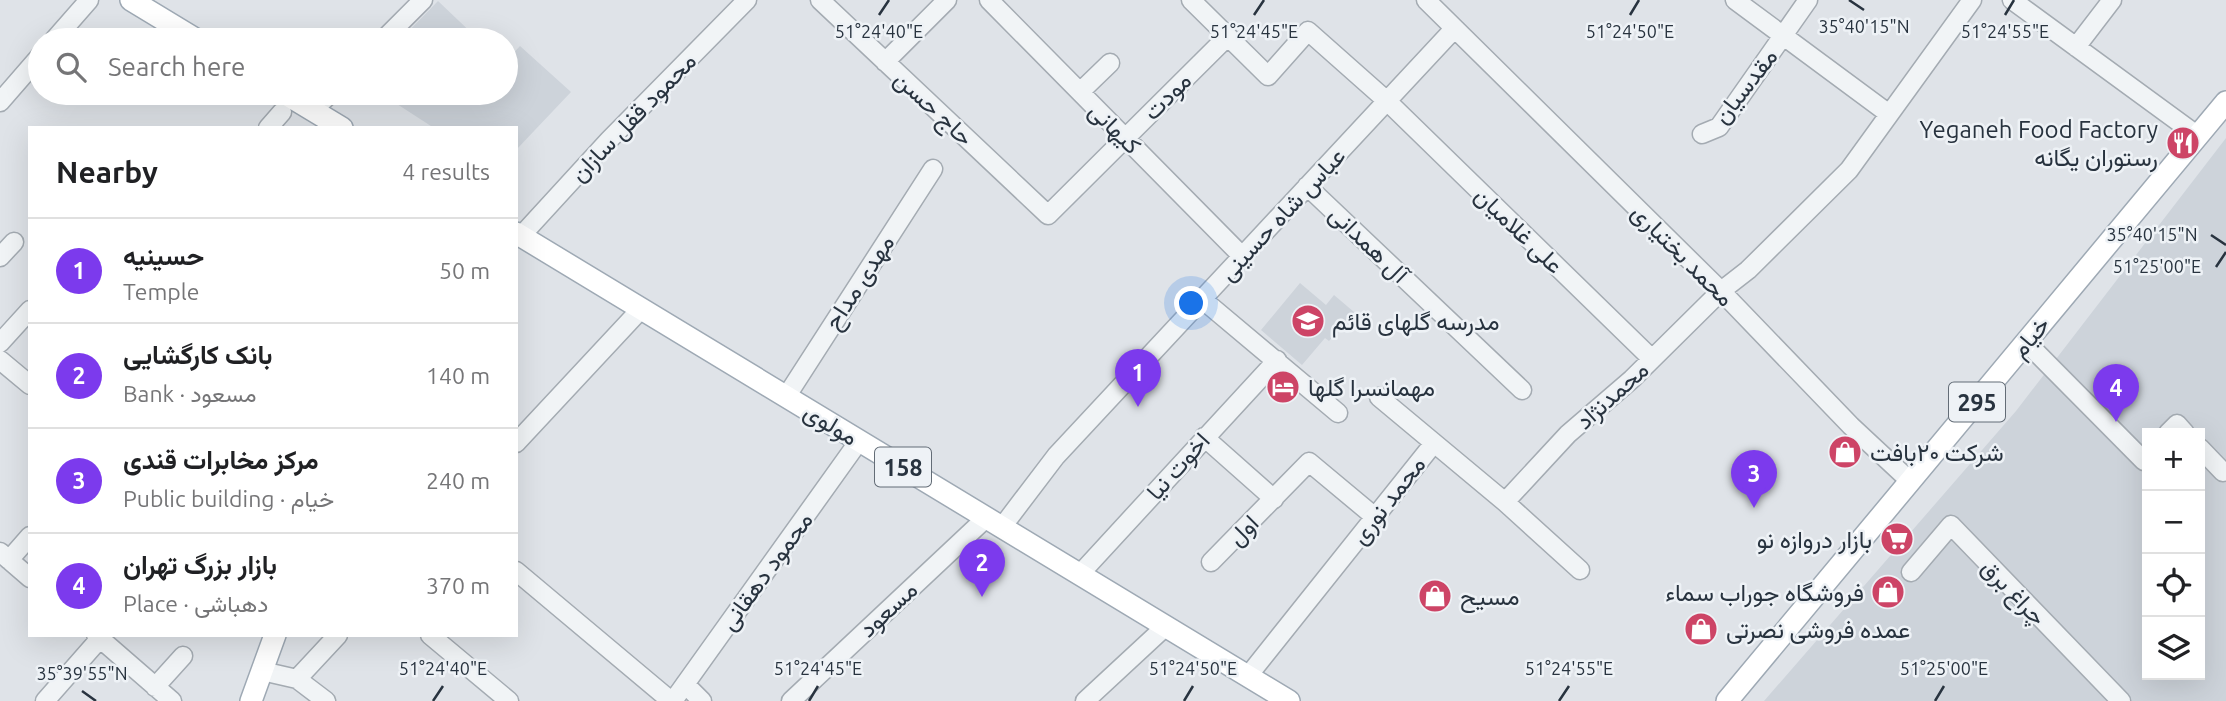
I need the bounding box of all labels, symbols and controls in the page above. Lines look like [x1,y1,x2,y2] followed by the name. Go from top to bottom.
[1818,16,1910,36] text: 35°40'15"N
[835,21,923,41] text: 51°24'40"E
[1210,21,1298,41] text: 51°24'45"E
[1586,21,1674,41] text: 51°24'50"E
[1961,21,2049,41] text: 51°24'55"E
[28,28,518,105] search box
[1707,43,1783,129] street label: مقدسیان
[565,47,703,188] street label: محمود قفل سازان
[52,48,90,86] icon: search
[108,52,245,81] text: Search here
[887,65,979,153] street label: حاج حسن
[1138,67,1198,127] street label: مودت
[1082,97,1146,161] street label: کیهانی
[1920,116,2158,173] place label: Yeganeh Food Factory رستوران یگانه
[2164,124,2202,162] restaurant icon: Yeganeh Food Factory رستوران یگانه
[1214,142,1351,287] street label: عباس شاه حسینی
[56,155,158,189] text: Nearby
[402,159,490,184] text: 4 results
[1469,181,1569,279] street label: علی غلامیان
[1625,198,1740,313] street label: محمد بختیاری
[1323,200,1416,291] street label: آل همدانی
[2106,224,2198,244] text: 35°40'15"N
[819,230,902,336] street label: مهدی مداح
[123,241,204,270] text: حسینیه
[2113,256,2201,276] text: 51°25'00"E
[73,258,85,283] text: 1
[439,258,490,283] text: 50 m
[123,279,199,304] text: Temple
[1174,286,1208,320] your location
[1289,302,1327,340] school or university icon: مدرسه گلهای قائم
[1332,308,1500,338] place label: مدرسه گلهای قائم
[2005,311,2057,365] street label: خیام
[123,340,273,369] text: بانک کارگشایی
[1115,349,1161,407] pin: 1
[1570,356,1655,436] street label: محمدنژاد
[73,363,85,388] text: 2
[426,363,490,388] text: 140 m
[2093,364,2139,422] pin: 4
[1264,368,1302,406] hotel icon: مهمانسرا گلها
[1308,374,1435,403] place label: مهمانسرا گلها
[123,381,256,406] text: Bank · مسعود
[1949,382,2005,422] road number: 295
[798,397,863,452] street label: مولوی
[1141,427,1216,506] street label: اخوت نیا
[2142,428,2205,680] map controls
[2142,428,2205,491] button: +
[1826,433,1864,471] shop icon: شرکت ۲۰بافت
[1870,439,2004,468] place label: شرکت ۲۰بافت
[123,445,319,474] text: مرکز مخابرات قندی
[875,447,931,486] road number: 158
[1731,450,1777,508] pin: 3
[1345,451,1432,550] street label: محمد نوری
[73,468,85,493] text: 3
[426,468,490,493] text: 240 m
[123,486,334,511] text: Public building · خیام
[2142,491,2205,554] button: −
[714,507,820,636] street label: محمود دهقانی
[1222,509,1265,552] street label: اول
[1878,520,1916,558] supermarket icon: بازار دروازه نو
[1757,526,1872,555] place label: بازار دروازه نو
[959,539,1005,597] pin: 2
[123,550,277,579] text: بازار بزرگ تهران
[1974,554,2052,633] street label: چراغ برق
[2142,554,2205,617] button: locate
[73,573,85,598] text: 4
[426,573,490,598] text: 370 m
[1869,573,1907,611] shop icon: فروشگاه جوراب سماء
[854,576,924,644] street label: مسعود
[1416,577,1454,615] shop icon: مسیح
[1665,579,1864,608] place label: فروشگاه جوراب سماء
[1460,583,1520,614] place label: مسیح
[123,591,268,616] text: Place · دهباشی
[1682,610,1720,648] shop icon: عمده فروشی نصرتی
[1726,616,1910,645] place label: عمده فروشی نصرتی
[2142,617,2205,680] button: layers
[399,658,487,678] text: 51°24'40"E
[774,658,862,678] text: 51°24'45"E
[1149,658,1237,678] text: 51°24'50"E
[1525,658,1613,678] text: 51°24'55"E
[1900,658,1988,678] text: 51°25'00"E
[36,663,128,683] text: 35°39'55"N

